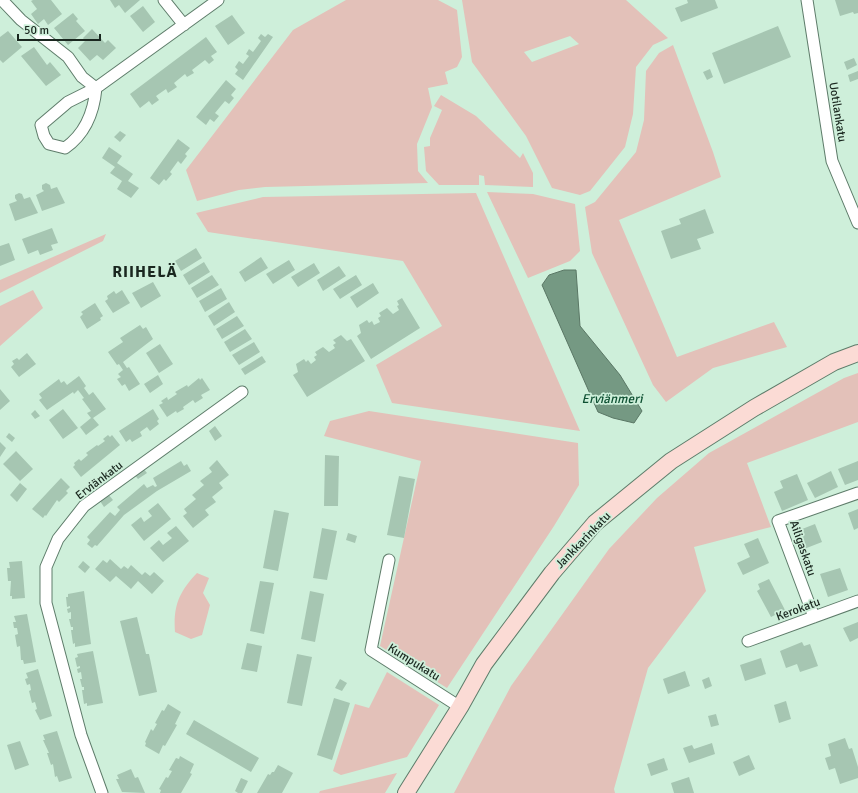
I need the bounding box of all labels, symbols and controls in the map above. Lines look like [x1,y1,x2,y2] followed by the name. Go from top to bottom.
[18,16,100,42] scale bar
[24,23,49,38] text: 50 m
[825,81,850,143] street label: Uotilankatu
[112,262,178,282] district label: RIIHELÄ
[582,391,644,407] water label: Erviänmeri
[73,458,126,503] street label: Erviänkatu
[553,509,614,572] street label: Jankkarinkatu
[786,518,819,578] street label: Ailigaskatu
[774,595,822,624] street label: Kerokatu
[385,641,443,684] street label: Kumpukatu

